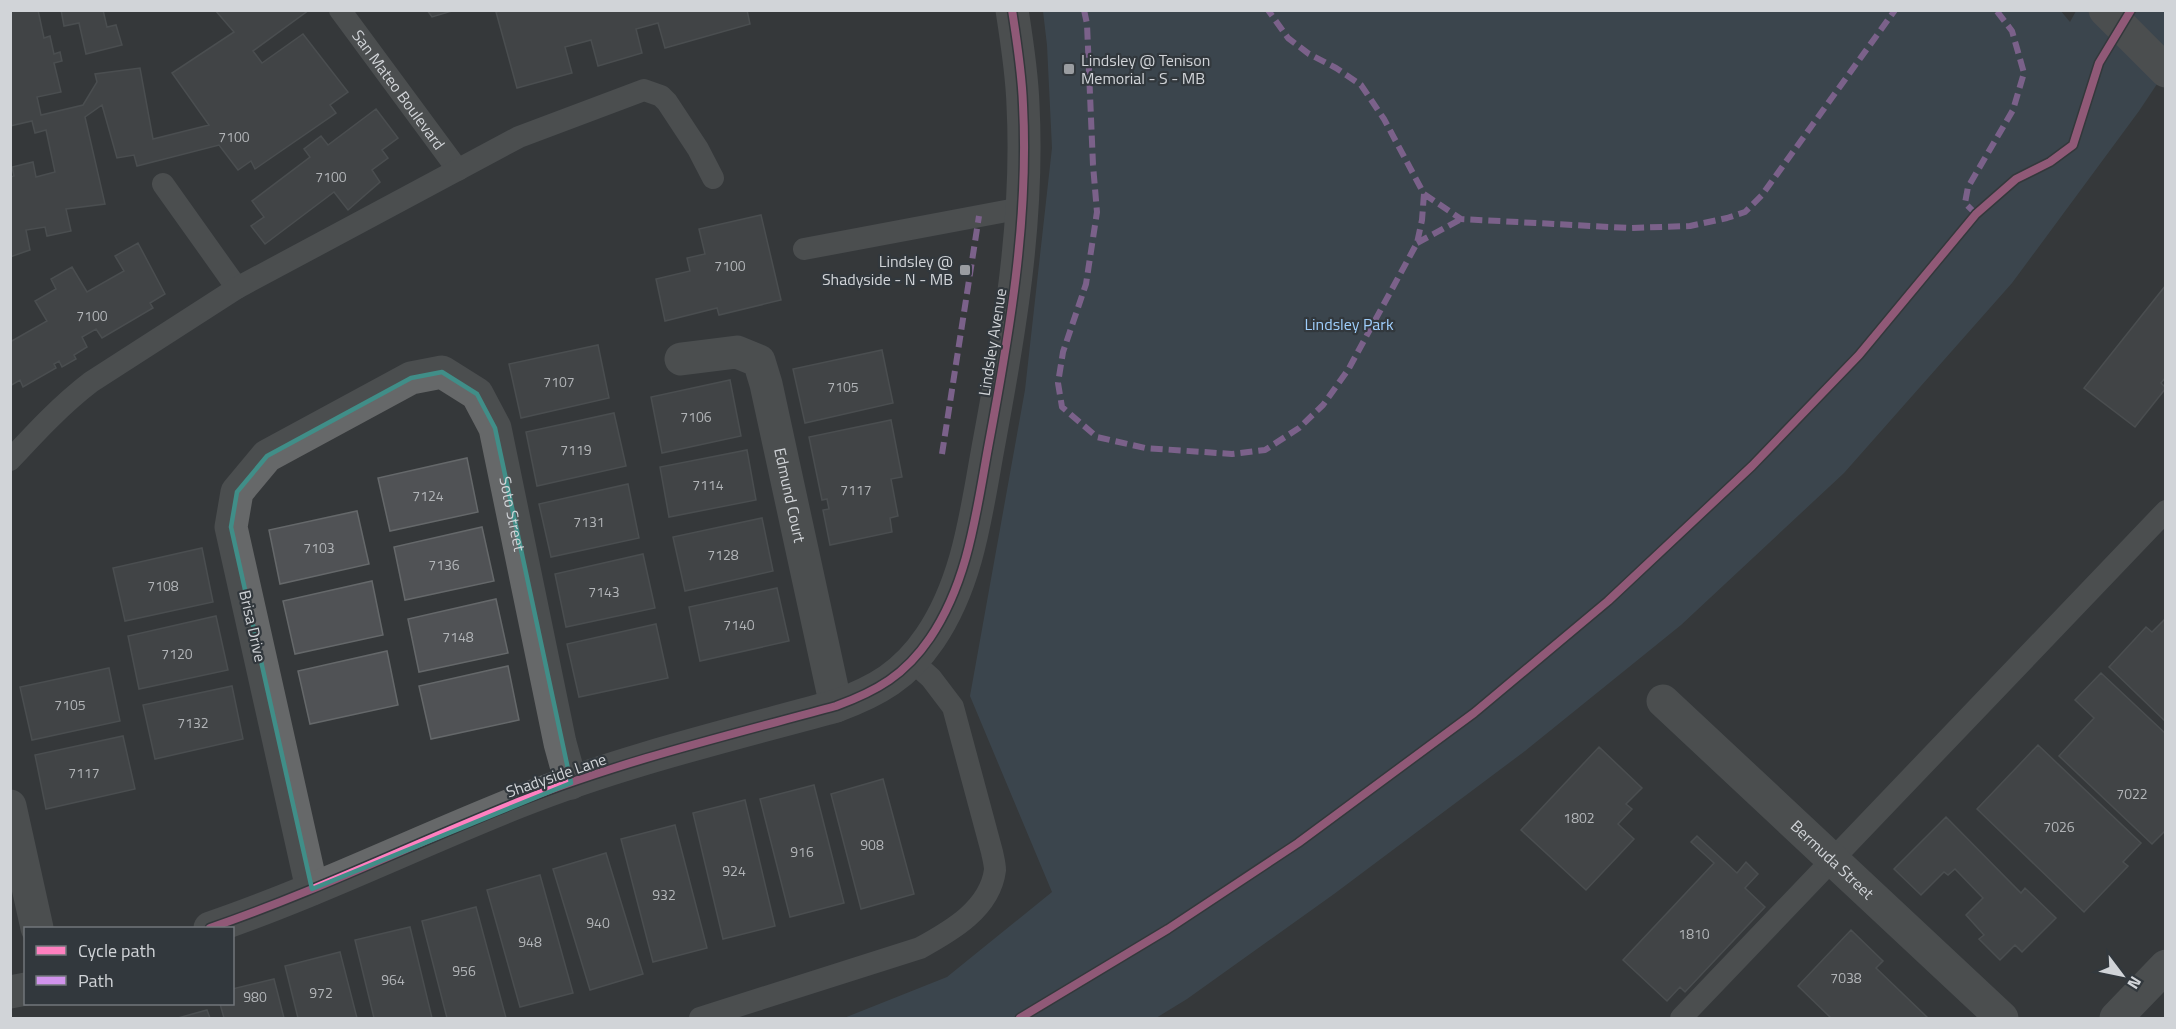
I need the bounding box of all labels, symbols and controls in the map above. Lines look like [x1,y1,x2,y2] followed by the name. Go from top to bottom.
[346,25,451,155] street label: San Mateo Boulevard
[1081,48,1210,90] place label: Lindsley @ Tenison Memorial - S - MB
[1062,62,1076,76] marker: Lindsley @ Tenison Memorial - S - MB
[218,126,250,147] house number: 7100
[315,166,347,187] house number: 7100
[822,249,953,291] place label: Lindsley @ Shadyside - N - MB
[714,255,746,276] house number: 7100
[958,263,972,277] marker: Lindsley @ Shadyside - N - MB
[972,286,1012,398] street label: Lindsley Avenue
[76,305,108,326] house number: 7100
[1304,312,1394,336] park label: Lindsley Park
[543,371,575,392] house number: 7107
[827,376,859,397] house number: 7105
[680,406,712,427] house number: 7106
[560,439,592,460] house number: 7119
[768,446,812,545] street label: Edmund Court
[493,474,532,554] street label: Soto Street
[692,474,724,495] house number: 7114
[840,479,872,500] house number: 7117
[412,485,444,506] house number: 7124
[573,511,605,532] house number: 7131
[303,537,335,558] house number: 7103
[707,544,739,565] house number: 7128
[428,554,460,575] house number: 7136
[147,575,179,596] house number: 7108
[588,581,620,602] house number: 7143
[233,588,273,664] street label: Brisa Drive
[723,614,755,635] house number: 7140
[442,626,474,647] house number: 7148
[161,643,193,664] house number: 7120
[54,694,86,715] house number: 7105
[177,712,209,733] house number: 7132
[503,747,609,803] street label: Shadyside Lane
[68,762,100,783] house number: 7117
[2116,783,2148,804] house number: 7022
[1563,807,1595,828] house number: 1802
[1785,814,1880,905] street label: Bermuda Street
[2043,816,2075,837] house number: 7026
[860,834,884,855] house number: 908
[790,841,814,862] house number: 916
[722,860,746,881] house number: 924
[652,884,676,905] house number: 932
[586,912,610,933] house number: 940
[1678,923,1710,944] house number: 1810
[24,927,234,1005] legend
[518,931,542,952] house number: 948
[78,937,156,964] text: Cycle path
[2092,945,2152,1005] north arrow
[452,960,476,981] house number: 956
[78,967,114,994] text: Path
[1830,967,1862,988] house number: 7038
[381,969,405,990] house number: 964
[2122,972,2148,994] text: N
[309,982,333,1003] house number: 972
[243,986,267,1007] house number: 980

